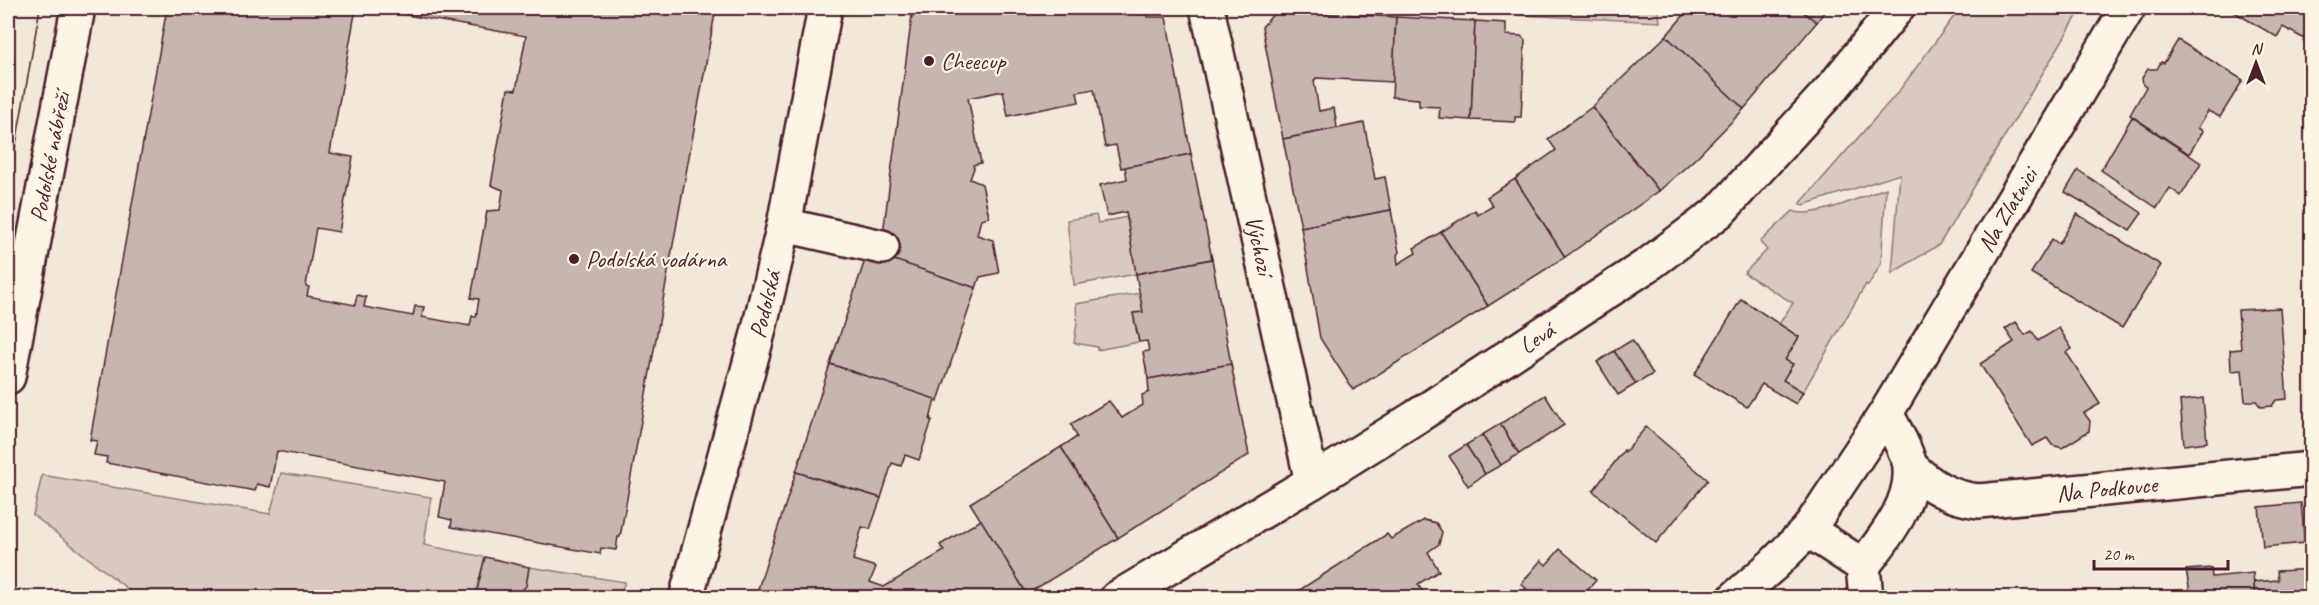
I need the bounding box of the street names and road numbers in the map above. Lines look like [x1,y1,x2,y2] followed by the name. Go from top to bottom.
[23,85,78,224] street label: Podolské nábřeží
[1971,160,2045,258] street label: Na Zlatnici
[1238,213,1282,282] street label: Výchozí
[742,265,788,341] street label: Podolská
[1513,314,1562,360] street label: Levá
[2055,469,2161,508] street label: Na Podkovce

